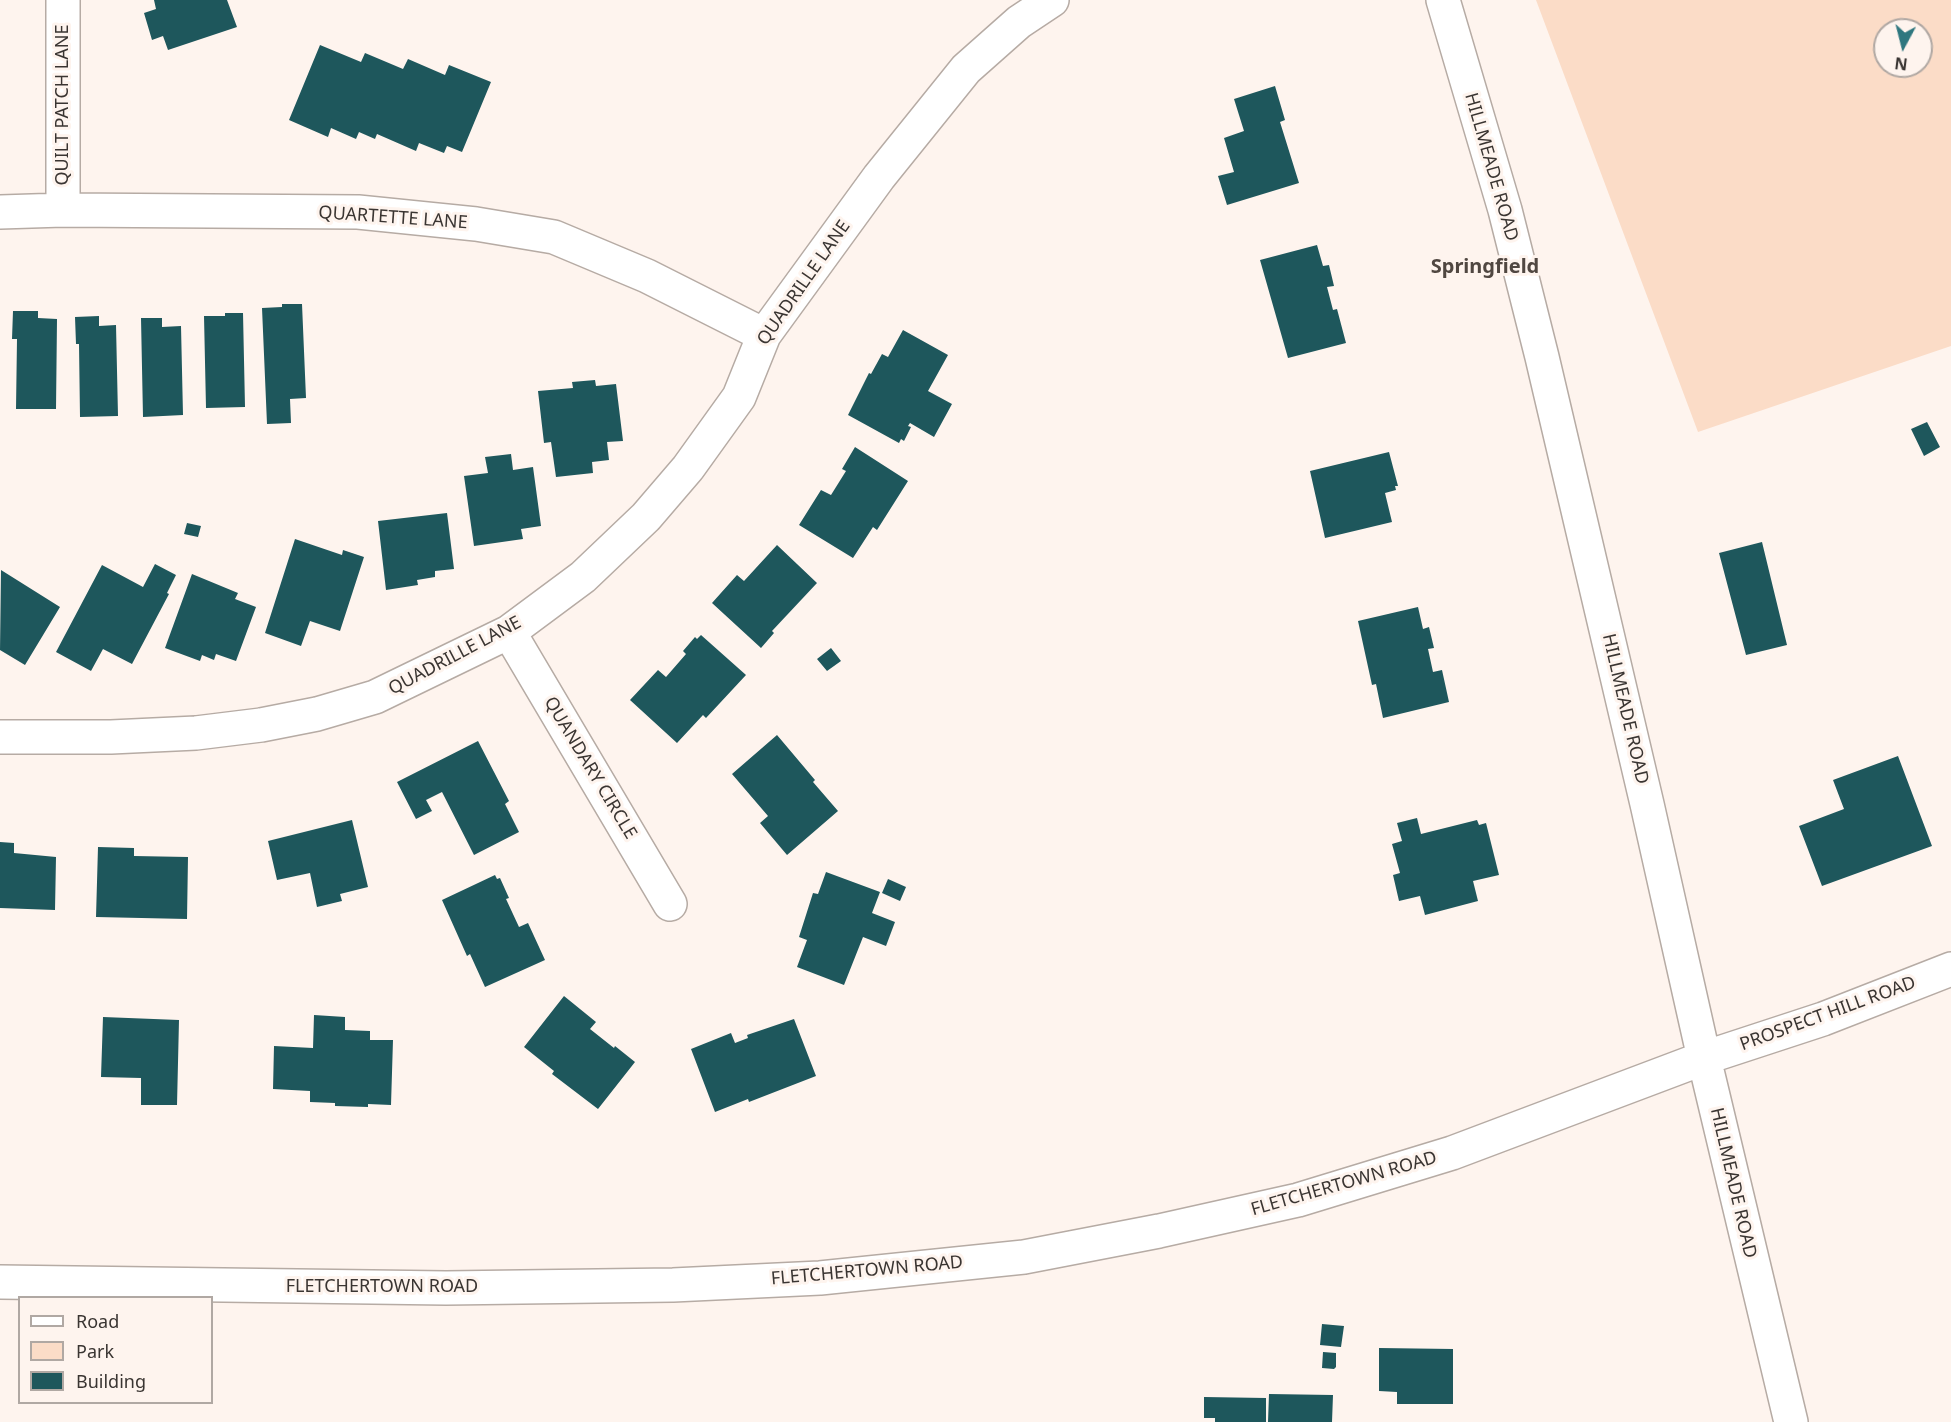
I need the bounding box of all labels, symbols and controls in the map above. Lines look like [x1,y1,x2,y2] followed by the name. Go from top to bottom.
[1873,18,1933,78] north arrow
[52,25,74,185] street label: QUILT PATCH LANE
[1893,52,1909,76] text: N
[1459,90,1523,244] street label: HILLMEADE ROAD
[318,202,468,234] street label: QUARTETTE LANE
[753,217,855,349] street label: QUADRILLE LANE
[1431,255,1539,279] district label: Springfield
[385,612,525,700] street label: QUADRILLE LANE
[1597,632,1653,786] street label: HILLMEADE ROAD
[539,693,641,843] street label: QUANDARY CIRCLE
[1737,972,1919,1056] street label: PROSPECT HILL ROAD
[1705,1106,1761,1260] street label: HILLMEADE ROAD
[1248,1147,1440,1221] street label: FLETCHERTOWN ROAD
[770,1252,964,1290] street label: FLETCHERTOWN ROAD
[286,1276,478,1298] street label: FLETCHERTOWN ROAD
[18,1296,213,1404] legend
[76,1309,119,1333] text: Road
[76,1339,114,1363] text: Park
[76,1369,146,1393] text: Building

